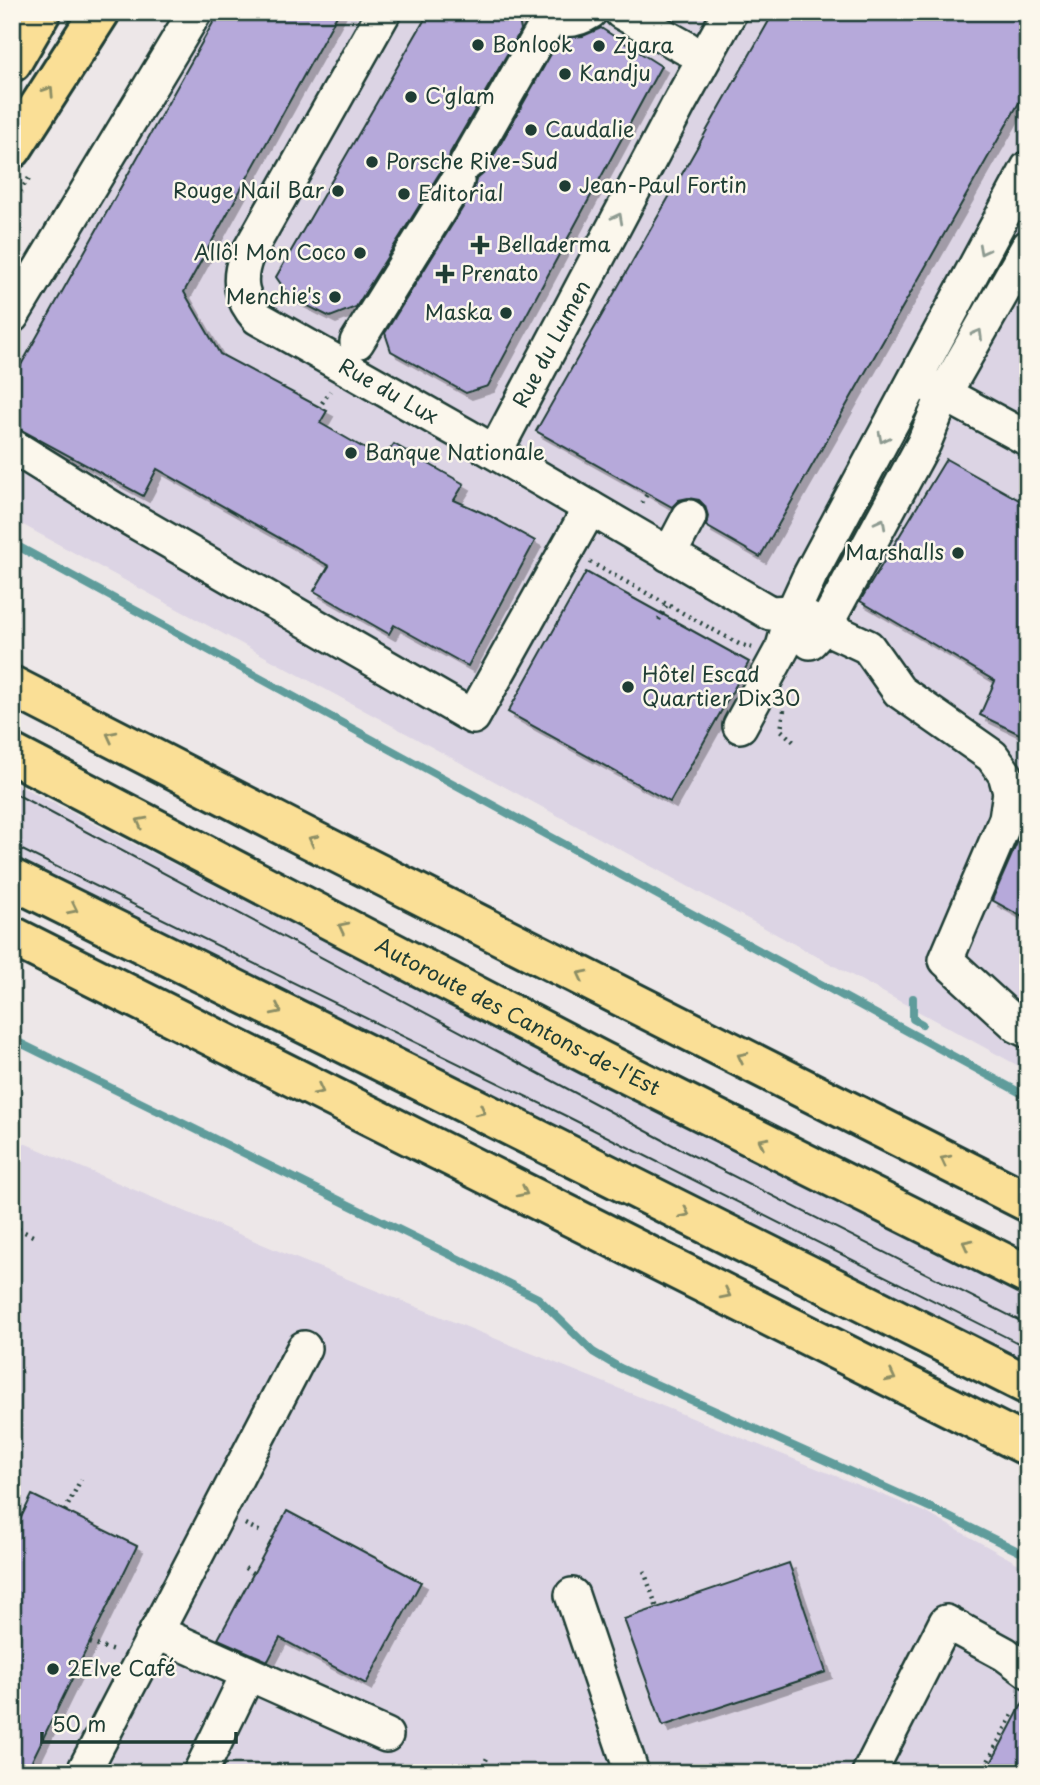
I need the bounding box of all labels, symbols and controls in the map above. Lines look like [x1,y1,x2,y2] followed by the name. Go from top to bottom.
[492,27,573,59] place label: Bonlook
[613,28,674,60] place label: Zyara
[470,37,486,53] marker: Bonlook
[591,38,607,54] marker: Zyara
[579,56,651,88] place label: Kandju
[557,66,573,82] marker: Kandju
[425,79,495,111] place label: C'glam
[41,86,54,99] one-way arrow
[403,89,419,105] marker: C'glam
[545,112,634,144] place label: Caudalie
[523,122,539,138] marker: Caudalie
[386,144,558,176] place label: Porsche Rive-Sud
[364,154,380,170] marker: Porsche Rive-Sud
[579,168,747,200] place label: Jean-Paul Fortin
[173,173,325,205] place label: Rouge Nail Bar
[418,176,503,208] place label: Editorial
[557,178,573,194] marker: Jean-Paul Fortin
[330,183,346,199] marker: Rouge Nail Bar
[396,186,412,202] marker: Editorial
[610,213,623,225] one-way arrow
[496,227,611,259] place label: Belladerma
[194,235,346,267] place label: Allô! Mon Coco
[470,235,490,255] marker: Belladerma
[978,243,991,255] one-way arrow
[352,245,368,261] marker: Allô! Mon Coco
[461,256,538,288] place label: Prenato
[435,264,455,284] marker: Prenato
[503,274,597,413] street label: Rue du Lumen
[226,279,321,311] place label: Menchie's
[327,289,343,305] marker: Menchie's
[425,295,492,327] place label: Maska
[498,305,514,321] marker: Maska
[970,329,983,342] one-way arrow
[334,349,445,431] street label: Rue du Lux
[877,431,891,443] one-way arrow
[365,435,545,467] place label: Banque Nationale
[343,445,359,461] marker: Banque Nationale
[873,518,886,530] one-way arrow
[845,535,944,567] place label: Marshalls
[950,545,966,561] marker: Marshalls
[642,657,800,713] place label: Hôtel Escad Quartier Dix30
[620,679,636,695] marker: Hôtel Escad Quartier Dix30
[105,731,118,745] one-way arrow
[136,816,148,830] one-way arrow
[308,835,320,849] one-way arrow
[66,900,78,914] one-way arrow
[338,921,350,935] one-way arrow
[370,928,667,1102] street label: Autoroute des Cantons-de-l'Est
[577,970,589,984] one-way arrow
[270,1001,282,1015] one-way arrow
[737,1051,750,1065] one-way arrow
[312,1081,324,1095] one-way arrow
[474,1102,486,1116] one-way arrow
[758,1137,770,1151] one-way arrow
[940,1154,952,1168] one-way arrow
[516,1183,528,1197] one-way arrow
[678,1204,690,1218] one-way arrow
[962,1239,974,1253] one-way arrow
[719,1285,731,1299] one-way arrow
[883,1368,896,1382] one-way arrow
[67,1651,176,1683] place label: 2Elve Café
[45,1661,61,1677] marker: 2Elve Café
[42,1701,236,1745] scale bar
[52,1707,106,1739] text: 50 m

